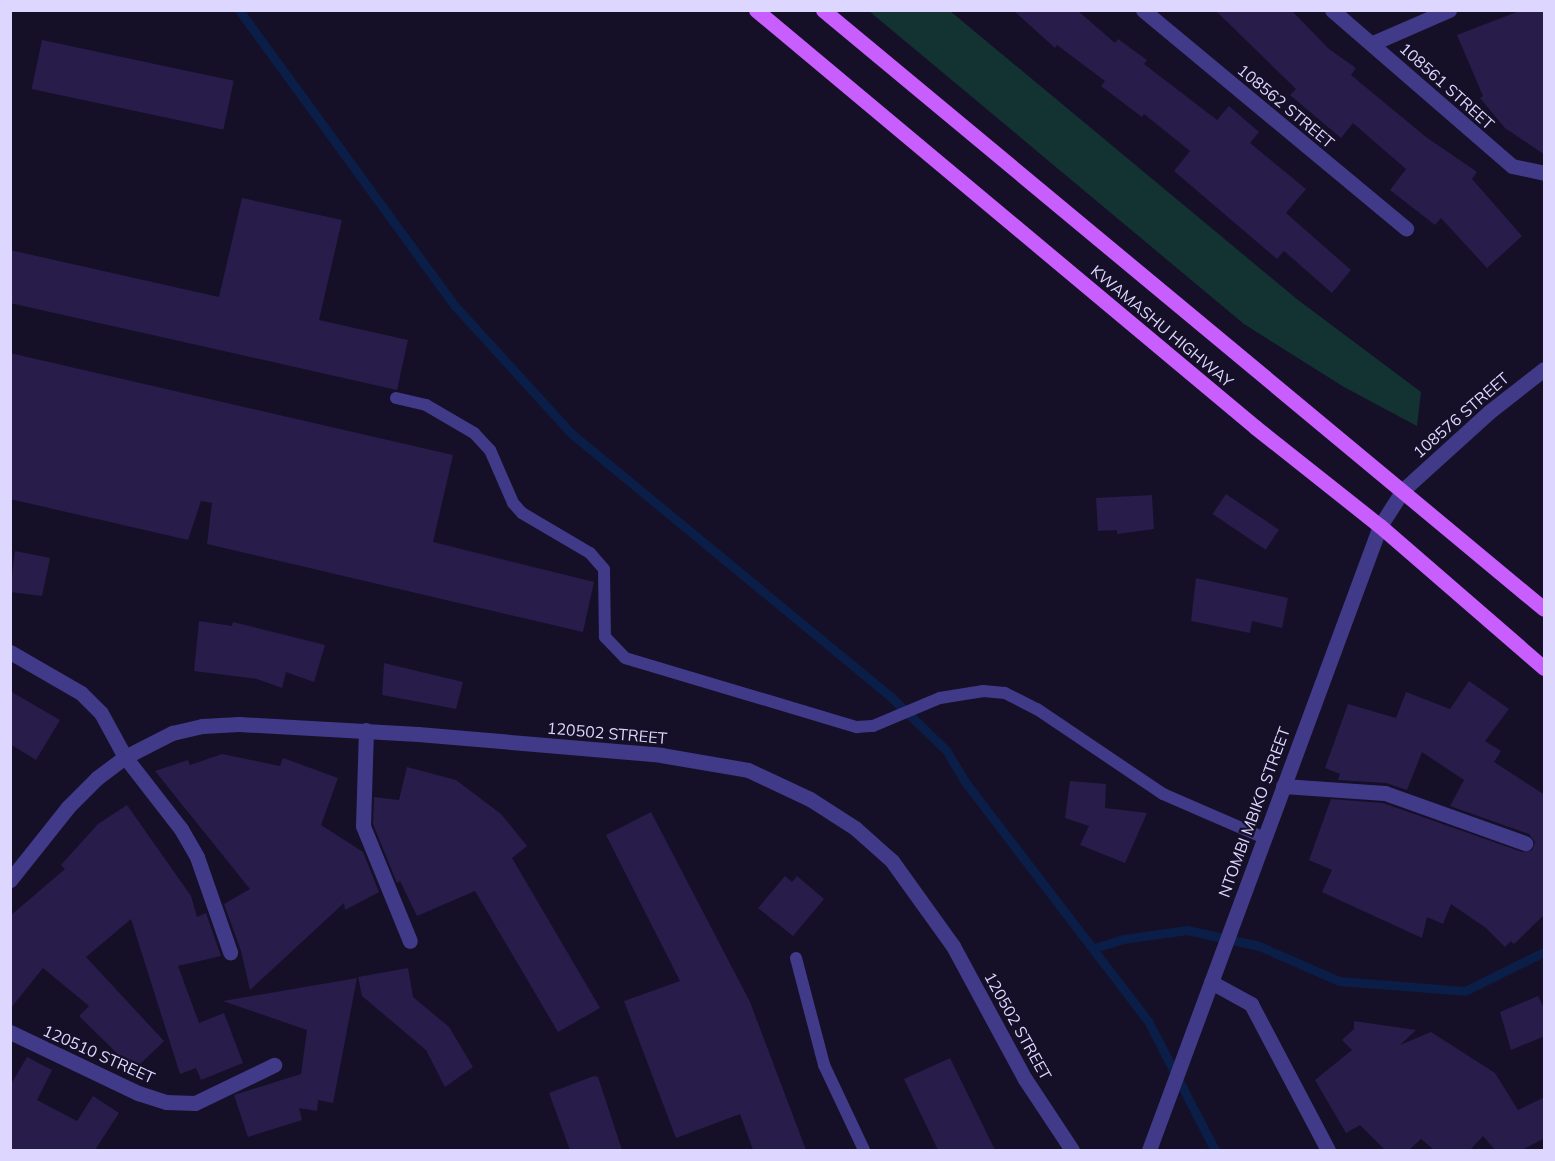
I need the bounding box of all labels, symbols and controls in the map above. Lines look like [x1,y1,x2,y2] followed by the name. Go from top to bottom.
[1396,39,1498,133] street label: 108561 STREET
[1234,60,1338,152] street label: 108562 STREET
[1087,261,1237,391] street label: KWAMASHU HIGHWAY
[1409,368,1513,462] street label: 108576 STREET
[546,718,668,748] street label: 120502 STREET
[1214,724,1294,900] street label: NTOMBI MBIKO STREET
[980,969,1056,1083] street label: 120502 STREET
[40,1021,158,1087] street label: 120510 STREET

